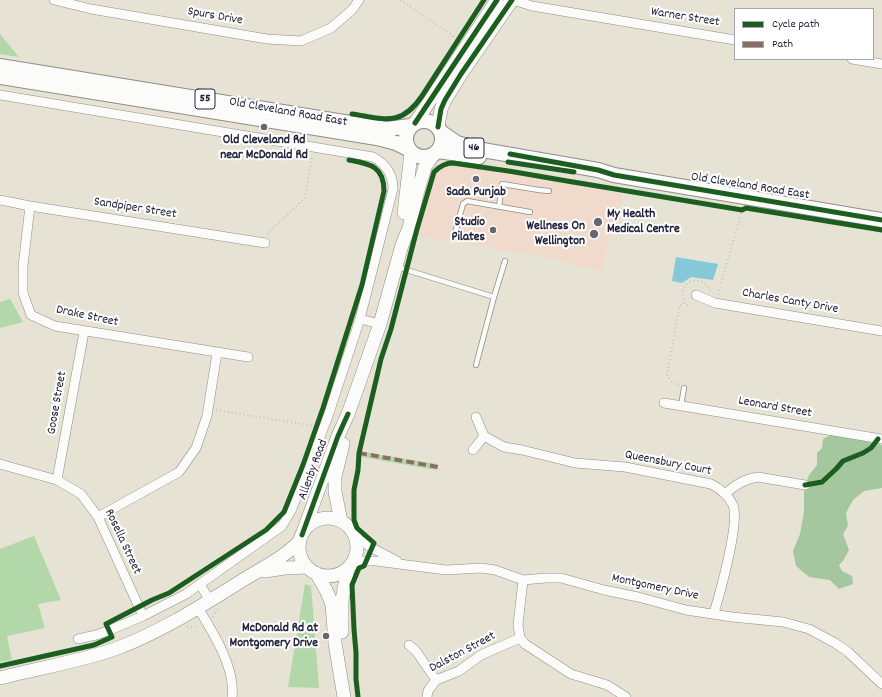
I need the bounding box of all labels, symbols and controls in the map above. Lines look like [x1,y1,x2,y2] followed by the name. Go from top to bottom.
[186,4,244,30] street label: Spurs Drive
[649,5,721,31] street label: Warner Street
[734,8,874,60] legend
[772,16,820,33] text: Cycle path
[772,36,793,53] text: Path
[195,89,215,109] road number: 55
[228,95,348,131] street label: Old Cleveland Road East
[259,122,269,132] marker: Old Cleveland Rd near McDonald Rd
[220,133,308,164] place label: Old Cleveland Rd near McDonald Rd
[464,138,484,158] road number: 46
[690,170,810,204] street label: Old Cleveland Road East
[471,174,481,184] marker: Sada Punjab
[446,185,506,201] place label: Sada Punjab
[93,195,177,223] street label: Sandpiper Street
[607,207,680,238] place label: My Health Medical Centre
[452,215,485,246] place label: Studio Pilates
[592,216,604,228] marker: My Health Medical Centre
[527,219,585,250] place label: Wellness On Wellington
[488,225,498,235] marker: Studio Pilates
[588,228,600,240] marker: Wellness On Wellington
[741,286,839,318] street label: Charles Canty Drive
[54,303,120,331] street label: Drake Street
[45,370,71,436] street label: Goose Street
[737,394,813,422] street label: Leonard Street
[296,438,332,502] street label: Allenby Road
[623,448,713,480] street label: Queensbury Court
[100,507,144,577] street label: Rosella Street
[610,571,700,605] street label: Montgomery Drive
[230,621,318,652] place label: McDonald Rd at Montgomery Drive
[427,629,499,677] street label: Dalston Street
[321,631,331,641] marker: McDonald Rd at Montgomery Drive

